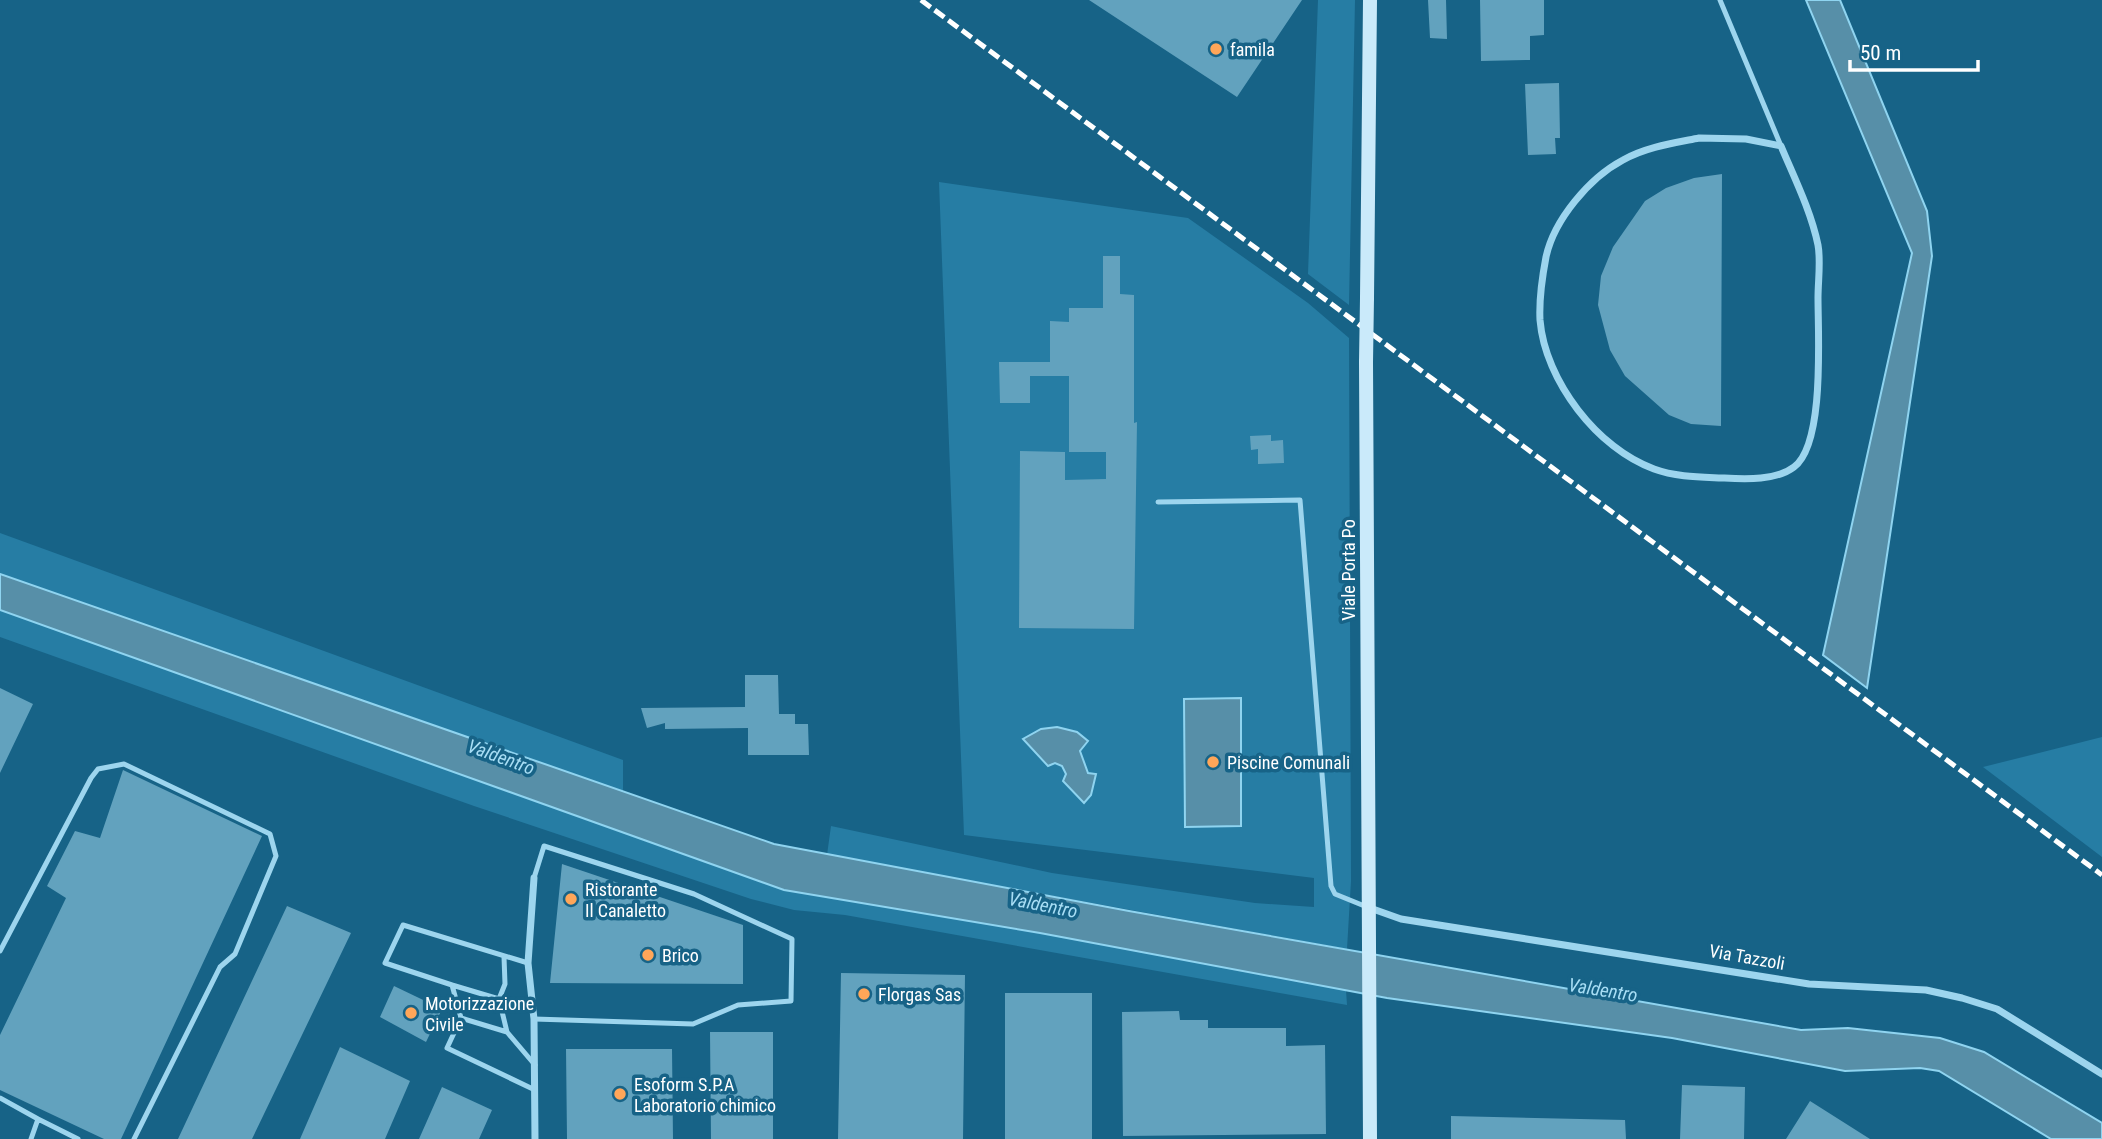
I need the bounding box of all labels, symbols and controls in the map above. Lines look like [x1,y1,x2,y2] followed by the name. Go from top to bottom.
[1850,28,1978,72] scale bar
[1230,39,1275,60] place label: famila
[1208,41,1224,57] marker: famila
[1860,41,1901,65] text: 50 m
[1338,519,1359,621] street label: Viale Porta Po
[464,734,538,780] water label: Valdentro
[1227,752,1350,773] place label: Piscine Comunali
[1205,754,1221,770] marker: Piscine Comunali
[585,879,666,921] place label: Ristorante Il Canaletto
[1007,887,1079,923] water label: Valdentro
[563,891,579,907] marker: Ristorante Il Canaletto
[1707,940,1787,974] street label: Via Tazzoli
[662,945,699,966] place label: Brico
[640,947,656,963] marker: Brico
[1567,973,1639,1007] water label: Valdentro
[878,984,961,1005] place label: Florgas Sas
[856,986,872,1002] marker: Florgas Sas
[425,993,534,1035] place label: Motorizzazione Civile
[403,1005,419,1021] marker: Motorizzazione Civile
[634,1074,776,1116] place label: Esoform S.P.A Laboratorio chimico
[612,1086,628,1102] marker: Esoform S.P.A Laboratorio chimico

